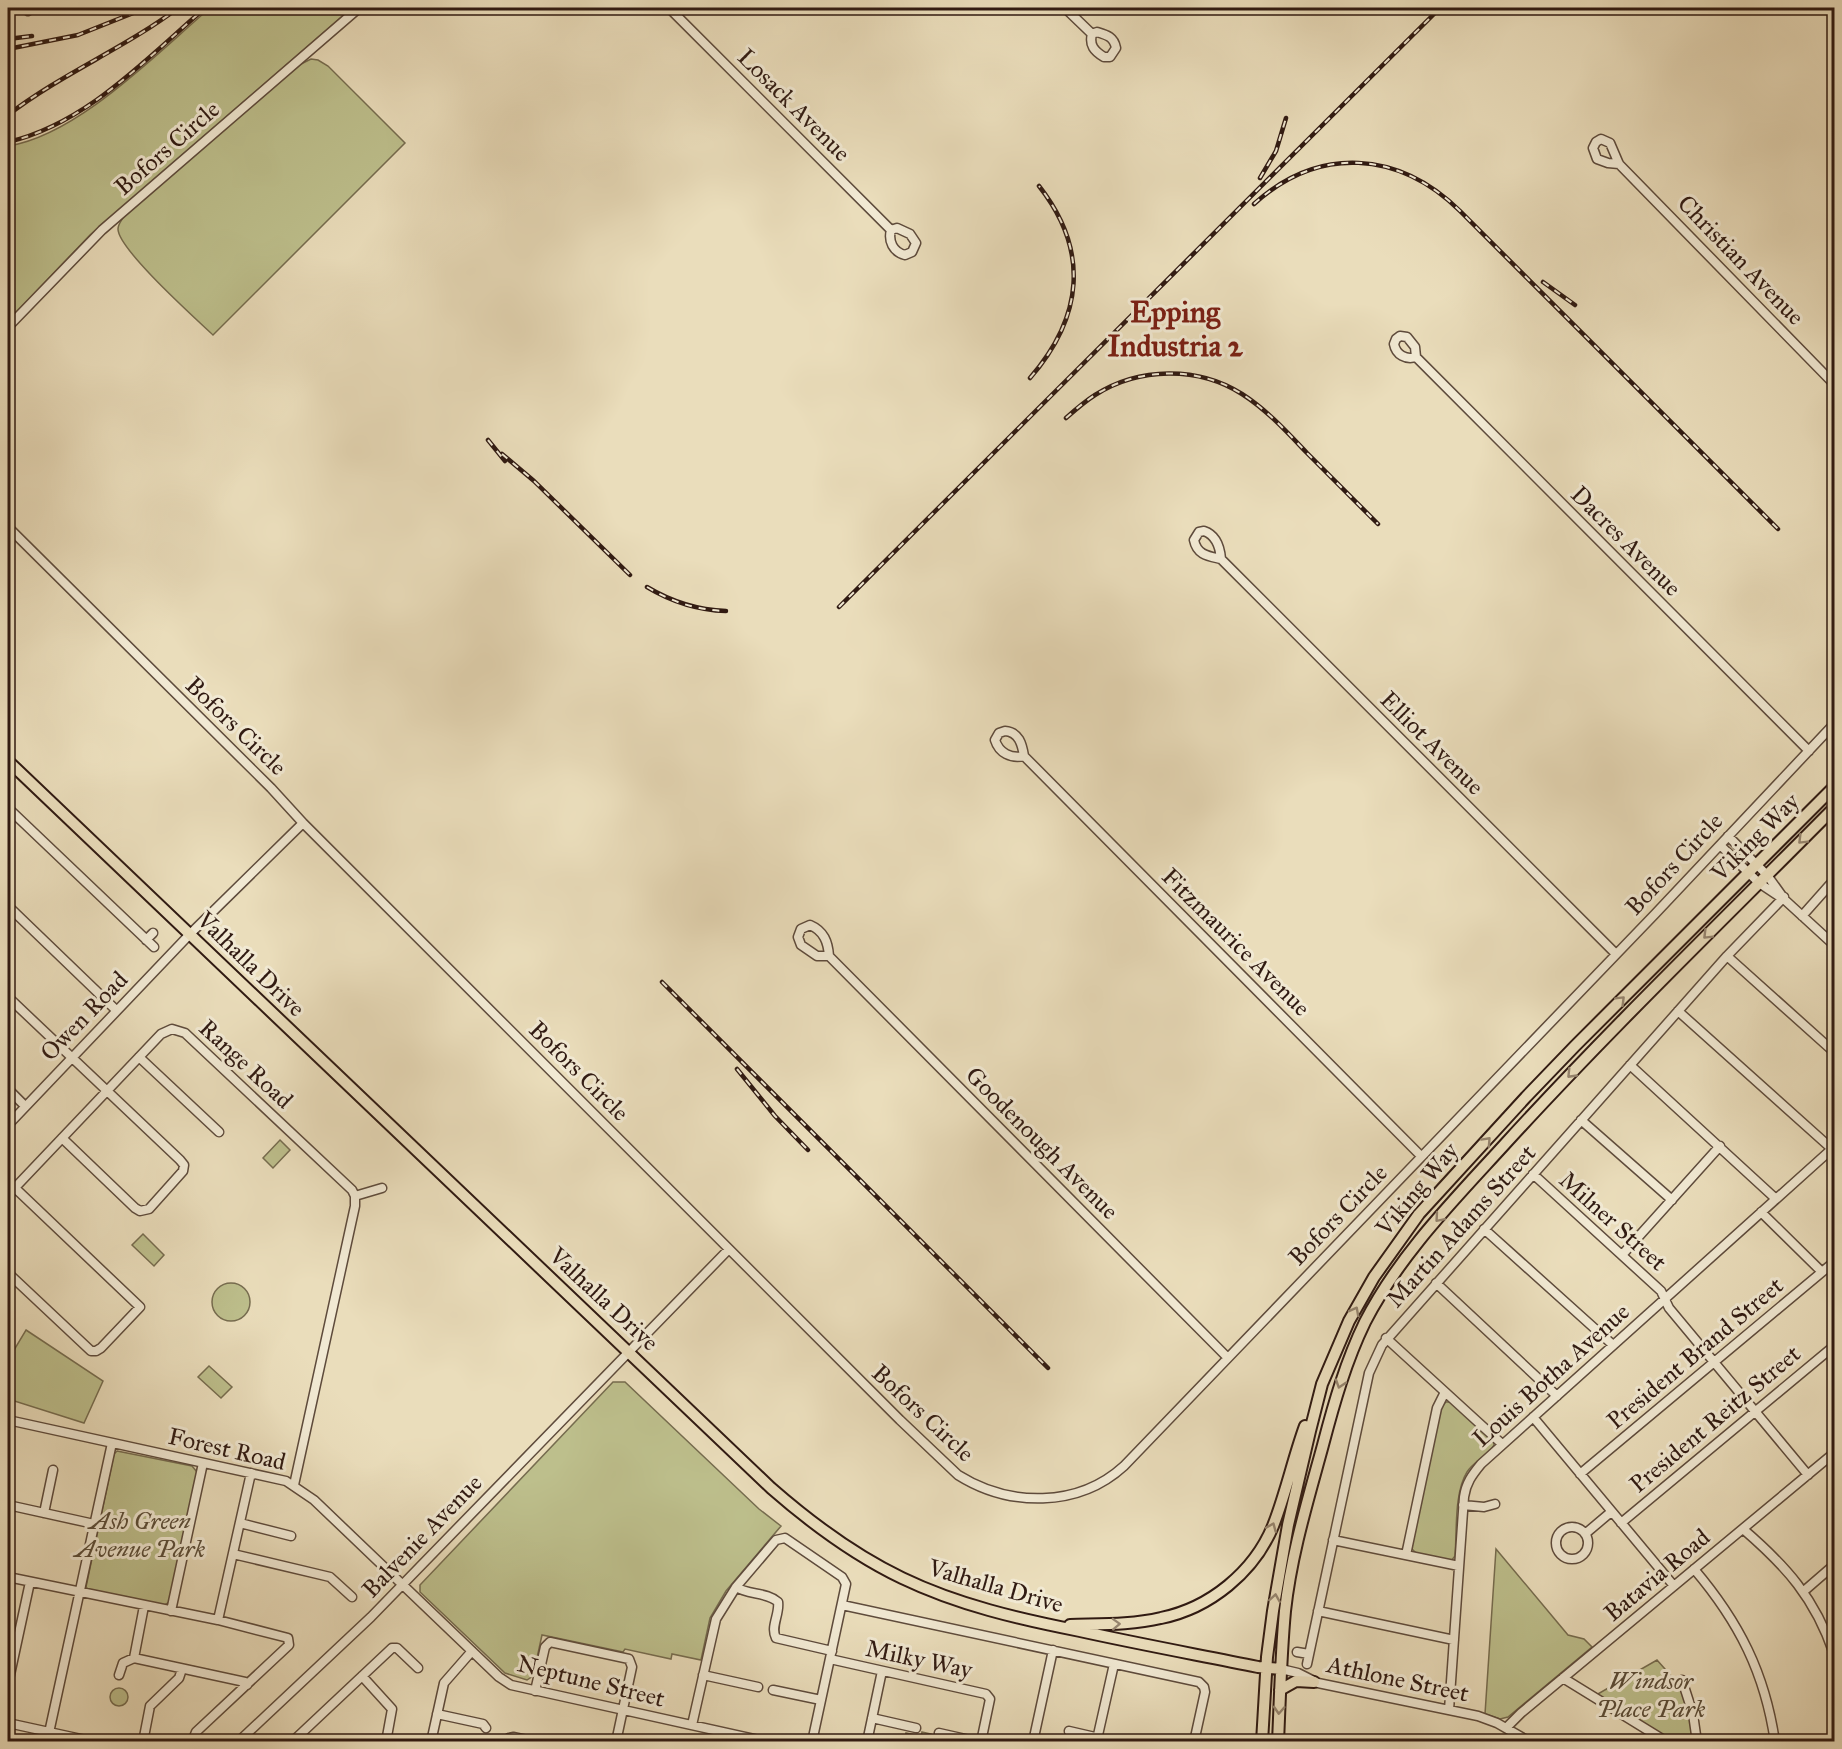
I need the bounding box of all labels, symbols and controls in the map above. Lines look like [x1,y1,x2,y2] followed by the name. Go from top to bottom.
[731,42,857,168] street label: Losack Avenue
[108,94,226,202] street label: Bofors Circle
[1671,189,1811,331] street label: Christian Avenue
[1107,294,1244,364] district label: Epping Industria 2
[1564,479,1688,603] street label: Dacres Avenue
[179,670,293,782] street label: Bofors Circle
[1374,685,1490,801] street label: Elliot Avenue
[1704,786,1806,888] street label: Viking Way
[1619,806,1729,922] street label: Bofors Circle
[1799,833,1810,844] one-way arrow
[1155,861,1317,1023] street label: Fitzmaurice Avenue
[190,904,311,1023] street label: Valhalla Drive
[1704,927,1715,938] one-way arrow
[34,965,134,1067] street label: Owen Road
[1614,996,1625,1007] one-way arrow
[193,1013,299,1115] street label: Range Road
[523,1015,635,1127] street label: Bofors Circle
[959,1060,1125,1226] street label: Goodenough Avenue
[1567,1067,1578,1078] one-way arrow
[1369,1135,1465,1243] street label: Viking Way
[1479,1137,1490,1148] one-way arrow
[1380,1138,1542,1314] street label: Martin Adams Street
[1282,1158,1394,1272] street label: Bofors Circle
[1553,1165,1673,1278] street label: Milner Street
[1435,1211,1446,1222] one-way arrow
[542,1240,665,1357] street label: Valhalla Drive
[1601,1270,1790,1436] street label: President Brand Street
[1466,1297,1636,1453] street label: Louis Botha Avenue
[1348,1307,1359,1317] one-way arrow
[1623,1338,1807,1499] street label: President Reitz Street
[865,1358,981,1468] street label: Bofors Circle
[1335,1378,1348,1389] one-way arrow
[165,1421,289,1477] street label: Forest Road
[356,1468,488,1604] street label: Balvenie Avenue
[72,1506,206,1564] park label: Ash Green Avenue Park
[1265,1522,1277,1533] one-way arrow
[1598,1522,1716,1628] street label: Batavia Road
[924,1552,1067,1620] street label: Valhalla Drive
[1268,1594,1280,1603] one-way arrow
[1112,1617,1121,1630] one-way arrow
[863,1633,976,1685] street label: Milky Way
[514,1648,668,1714] street label: Neptune Street
[1323,1649,1472,1709] street label: Athlone Street
[1597,1666,1706,1724] park label: Windsor Place Park
[1273,1706,1286,1715] one-way arrow

